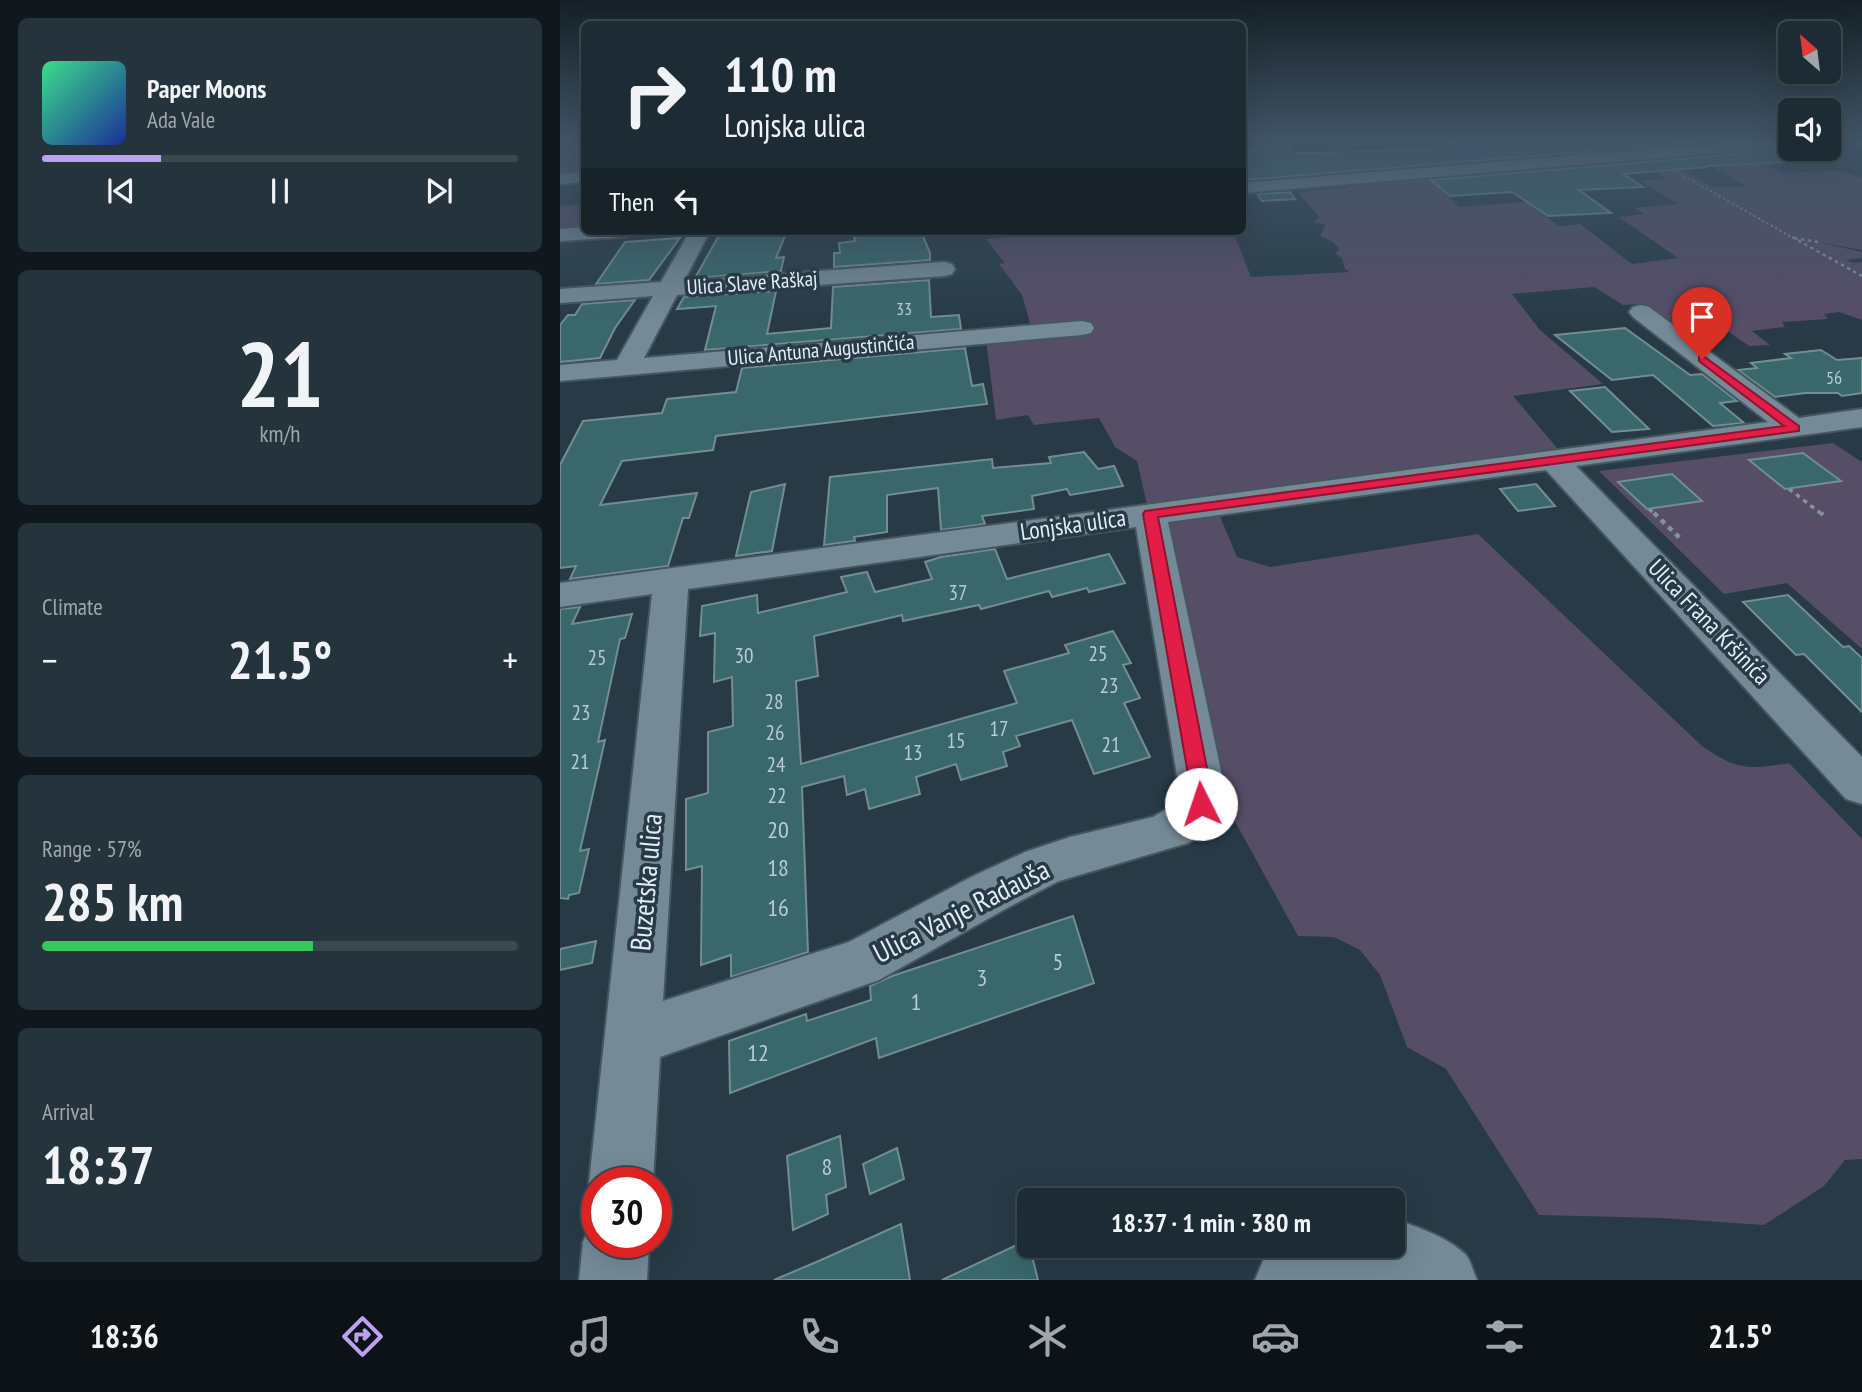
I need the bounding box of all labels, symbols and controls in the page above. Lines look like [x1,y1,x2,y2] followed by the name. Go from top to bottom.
[1778,21,1841,84] north arrow
[1778,21,1841,161] map controls
[724,42,837,106] text: 110 m
[609,49,700,140] icon: right
[147,72,266,105] text: Paper Moons
[1778,98,1841,161] button: sound
[724,104,866,146] text: Lonjska ulica
[147,105,215,134] text: Ada Vale
[102,172,140,210] icon: previous
[261,172,299,210] icon: pause
[420,172,458,210] icon: next
[668,182,706,220] icon: left
[609,185,654,218] text: Then
[686,264,818,301] street label: Ulica Slave Raškaj
[1672,287,1732,359] pin
[896,297,912,320] house number: 33
[1683,298,1721,336] icon: arrive
[237,314,324,432] text: 21
[726,328,916,371] street label: Ulica Antuna Augustinčića
[1826,366,1842,389] house number: 56
[260,419,300,448] text: km/h
[1018,502,1128,547] street label: Lonjska ulica
[1642,552,1777,691] street label: Ulica Frana Kršinića
[949,579,967,606] house number: 37
[42,592,103,621] text: Climate
[228,626,332,693] text: 21.5°
[42,635,58,684] text: −
[502,635,518,684] text: +
[1089,640,1107,667] house number: 25
[735,642,753,669] house number: 30
[588,644,606,671] house number: 25
[1100,672,1118,699] house number: 23
[765,688,783,715] house number: 28
[572,699,590,726] house number: 23
[990,715,1008,742] house number: 17
[766,719,784,746] house number: 26
[947,727,965,754] house number: 15
[1102,731,1120,758] house number: 21
[904,739,922,766] house number: 13
[571,748,589,775] house number: 21
[767,751,786,778] house number: 24
[1164,767,1238,841] position arrow
[768,782,786,809] house number: 22
[621,812,670,952] street label: Buzetska ulica
[767,814,789,845] house number: 20
[42,834,142,863] text: Range · 57%
[866,850,1055,971] street label: Ulica Vanje Radauša
[767,852,789,883] house number: 18
[42,868,183,935] text: 285 km
[767,892,789,923] house number: 16
[1053,946,1063,977] house number: 5
[977,962,987,993] house number: 3
[911,986,921,1017] house number: 1
[747,1037,769,1068] house number: 12
[42,1097,94,1126] text: Arrival
[42,1131,154,1198] text: 18:37
[822,1151,832,1182] house number: 8
[581,1167,672,1258] speed limit sign: 30
[1111,1206,1311,1239] text: 18:37 · 1 min · 380 m
[338,1312,387,1361] icon: directions
[566,1312,615,1361] icon: music
[795,1312,844,1361] icon: phone
[1023,1312,1072,1361] icon: climate
[1251,1312,1300,1361] icon: car
[1480,1312,1529,1361] icon: filters
[90,1315,159,1357] text: 18:36
[1708,1315,1772,1357] text: 21.5°

